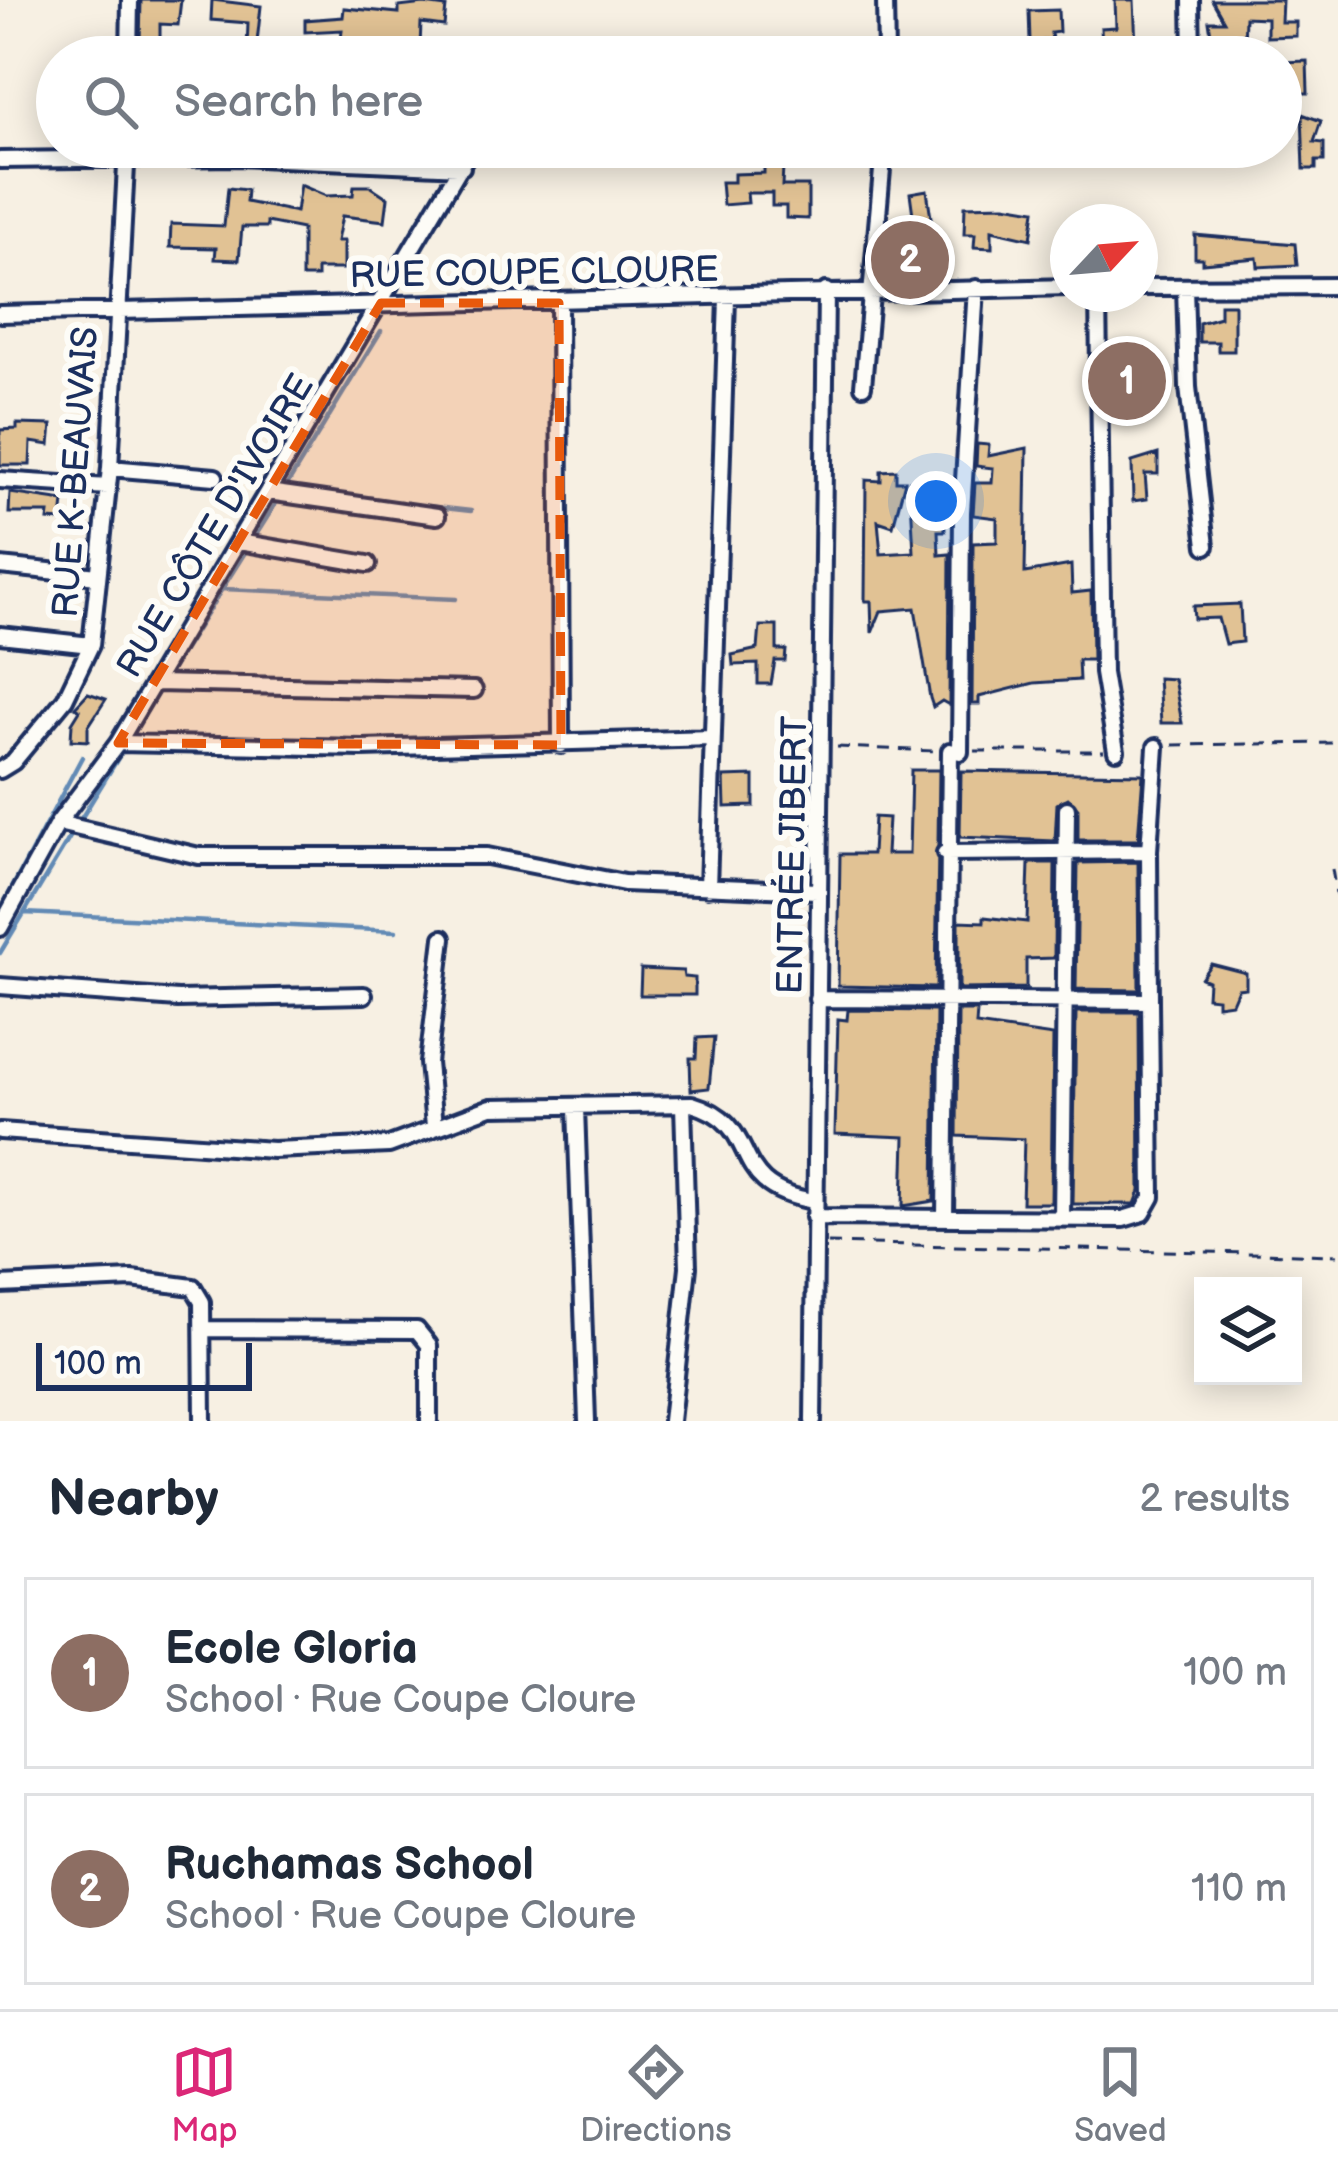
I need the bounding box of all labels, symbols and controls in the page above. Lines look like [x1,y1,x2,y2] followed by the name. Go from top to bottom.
[36,36,1302,168] search box
[78,69,144,135] icon: search
[174,75,423,130] text: Search here
[1050,204,1158,312] north arrow
[871,215,949,305] pin: 2
[349,249,719,298] street label: RUE COUPE CLOURE
[45,325,108,619] street label: RUE K-BEAUVAIS
[1088,336,1166,426] pin: 1
[108,366,324,686] street label: RUE CÔTE D'IVOIRE
[906,471,966,531] your location
[769,715,817,995] street label: ENTRÉE JIBERT
[1194,1277,1302,1385] map controls
[1194,1277,1302,1385] button: layers
[36,1337,252,1390] scale bar
[54,1344,142,1384] text: 100 m
[48,1469,219,1530] text: Nearby
[1139,1476,1290,1523] text: 2 results
[165,1622,418,1677] text: Ecole Gloria
[82,1650,98,1697] text: 1
[1183,1650,1287,1697] text: 100 m
[165,1677,636,1724] text: School · Rue Coupe Cloure
[165,1838,534,1893] text: Ruchamas School
[78,1866,102,1913] text: 2
[1191,1866,1287,1913] text: 110 m
[165,1893,636,1940] text: School · Rue Coupe Cloure
[171,2039,238,2151] tab: Map
[580,2039,732,2151] tab: Directions
[1074,2039,1167,2151] tab: Saved

